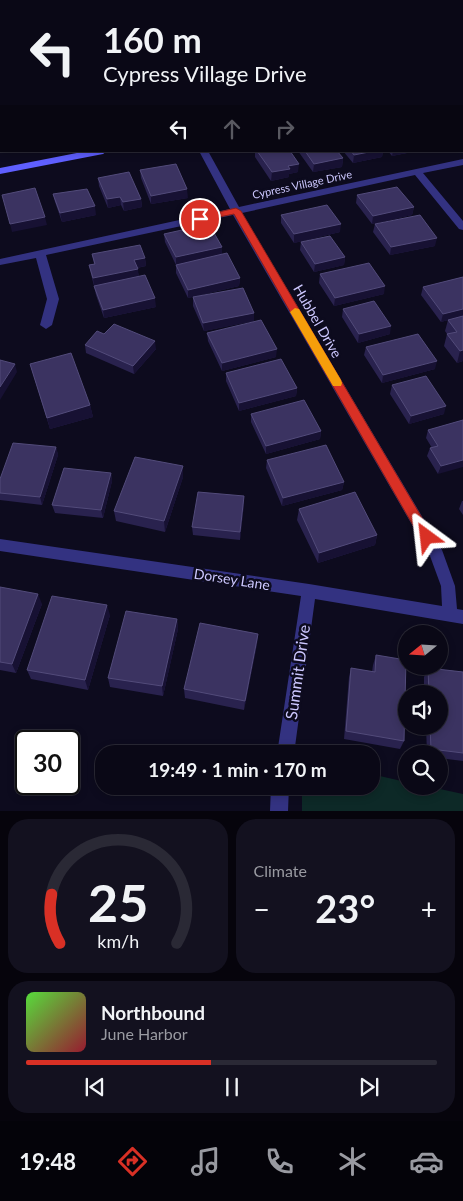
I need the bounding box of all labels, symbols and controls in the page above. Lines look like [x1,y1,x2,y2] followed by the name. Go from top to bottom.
[103,18,202,60] text: 160 m
[20,20,85,85] icon: left
[103,60,307,87] text: Cypress Village Drive
[165,115,193,143] icon: left
[218,115,246,143] icon: ahead
[271,115,299,143] icon: right
[251,167,353,201] street label: Cypress Village Drive
[179,198,221,240] pin
[186,205,214,233] icon: arrive
[290,281,346,361] street label: Hubbel Drive
[400,510,452,562] position arrow
[193,565,271,593] street label: Dorsey Lane
[281,623,313,721] street label: Summit Drive
[398,625,448,675] north arrow
[398,625,448,795] map controls
[398,685,448,735] button: sound
[15,730,80,795] speed limit sign: 30
[398,745,448,795] button: search
[148,758,327,781] text: 19:49 · 1 min · 170 m
[254,861,307,880] text: Climate
[88,871,148,933] text: 25
[315,885,375,931] text: 23°
[254,892,270,926] text: −
[421,892,437,926] text: +
[97,930,139,952] text: km/h
[101,1001,205,1024] text: Northbound
[101,1024,188,1043] text: June Harbor
[81,1073,109,1101] icon: previous
[218,1073,246,1101] icon: pause
[355,1073,383,1101] icon: next
[115,1144,150,1179] icon: directions
[188,1144,223,1179] icon: music
[262,1144,297,1179] icon: phone
[335,1144,370,1179] icon: climate
[409,1144,444,1179] icon: car
[19,1148,76,1175] text: 19:48

